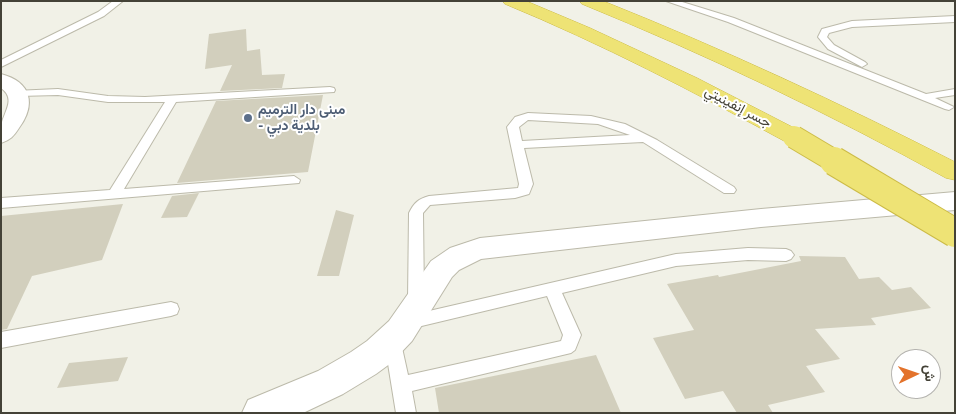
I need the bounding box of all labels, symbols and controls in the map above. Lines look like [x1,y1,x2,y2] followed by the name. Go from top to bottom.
[702,82,774,132] street label: جسر إنفينيتي
[258,102,345,134] place label: مبنى دار الترميم - بلدية دبي
[242,112,254,124] marker: مبنى دار الترميم - بلدية دبي
[891,349,941,399] north arrow
[922,364,938,382] text: ش

